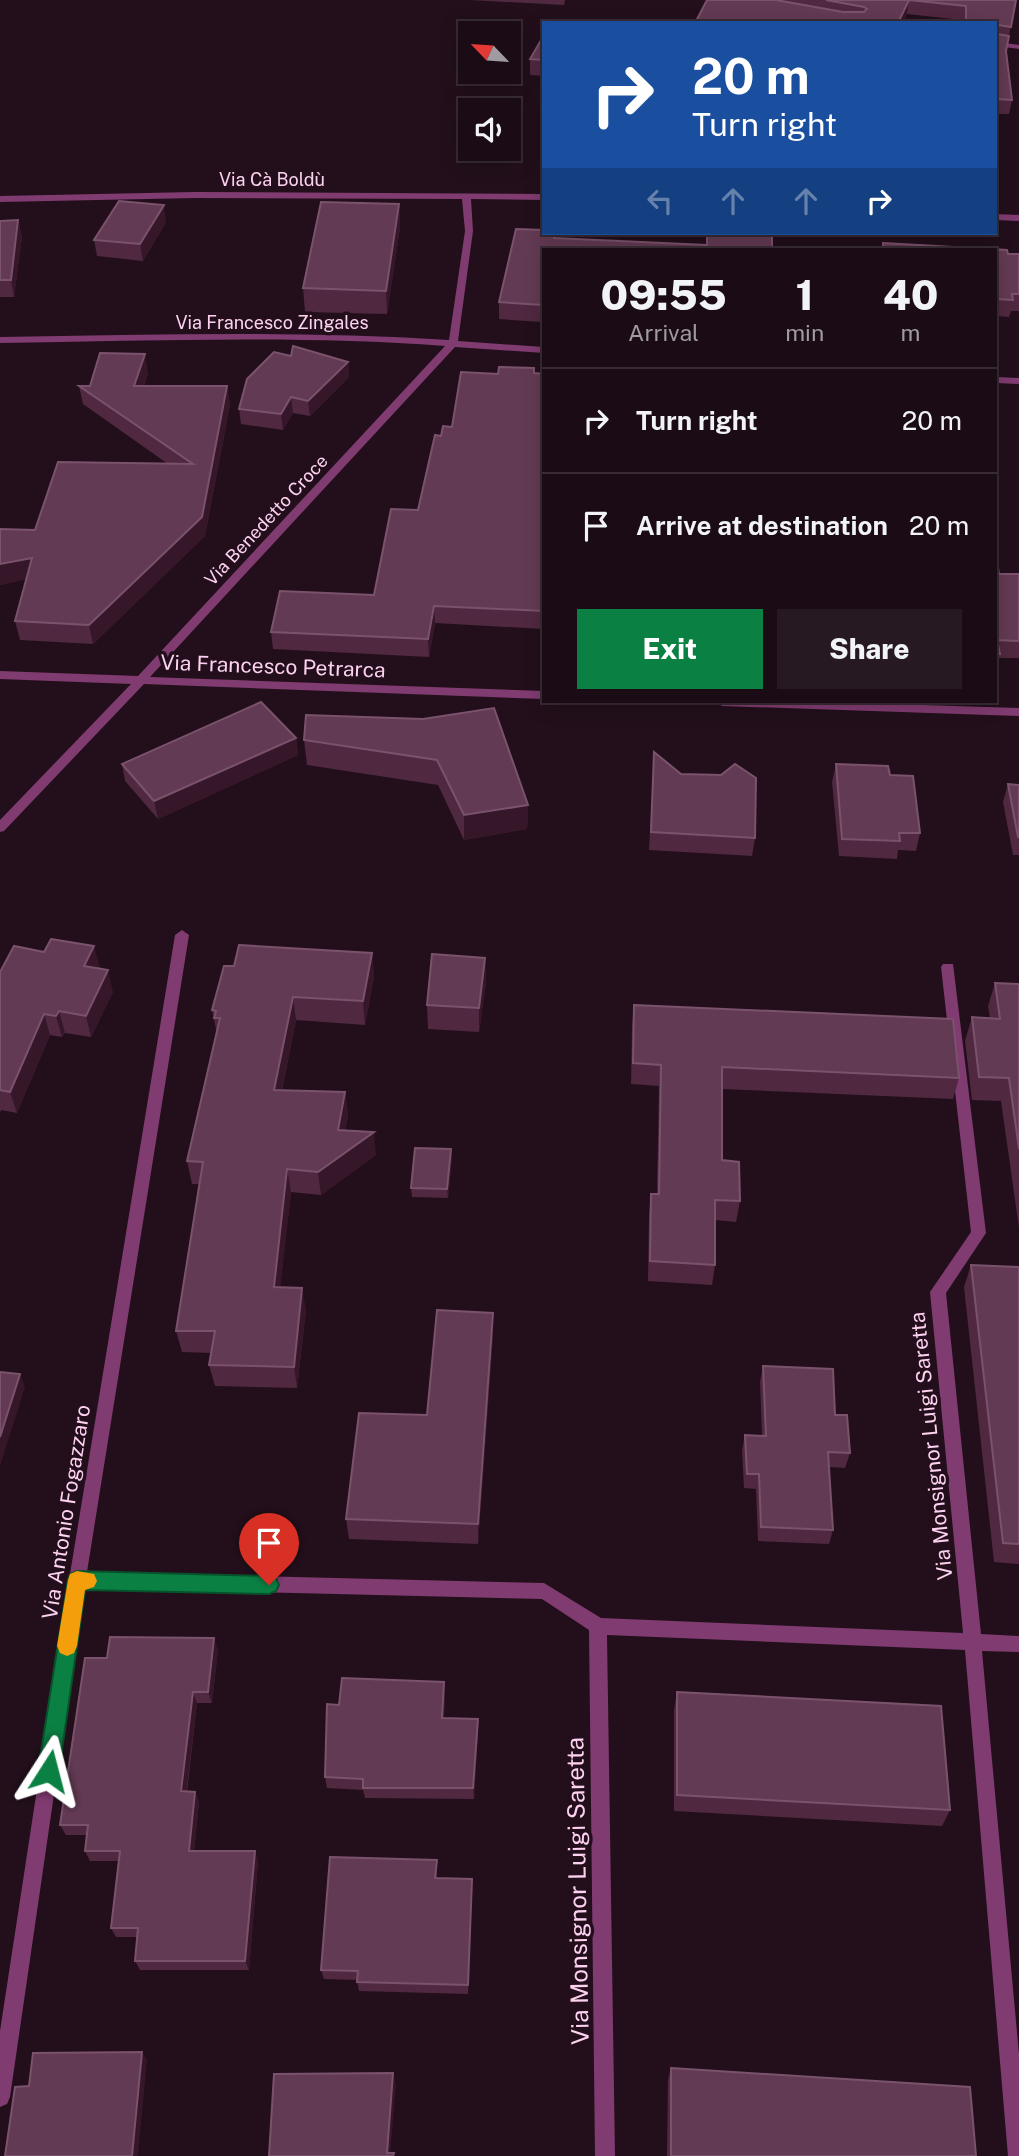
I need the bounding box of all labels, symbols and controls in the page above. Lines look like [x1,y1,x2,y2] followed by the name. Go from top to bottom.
[458,21,522,84] north arrow
[458,21,521,161] map controls
[692,47,810,105] text: 20 m
[577,49,668,140] icon: right
[458,98,521,161] button: sound
[692,106,837,143] text: Turn right
[219,169,325,190] street label: Via Cà Boldù
[641,182,679,220] icon: left
[714,182,752,220] icon: ahead
[787,182,825,220] icon: ahead
[860,182,898,220] icon: right
[601,270,727,319] text: 09:55
[795,270,814,319] text: 1
[883,270,938,319] text: 40
[175,312,369,333] street label: Via Francesco Zingales
[628,319,699,346] text: Arrival
[785,319,824,346] text: min
[901,319,921,346] text: m
[577,402,615,440] icon: right
[636,405,758,436] text: Turn right
[902,405,962,436] text: 20 m
[200,450,332,590] street label: Via Benedetto Croce
[577,507,615,545] icon: arrive
[636,510,888,541] text: Arrive at destination
[909,510,969,541] text: 20 m
[577,609,763,689] button: Exit
[777,609,962,689] button: Share
[160,650,386,682] street label: Via Francesco Petrarca
[904,1311,958,1581] street label: Via Monsignor Luigi Saretta
[37,1403,95,1621] street label: Via Antonio Fogazzaro
[239,1513,299,1585] pin
[250,1524,288,1562] icon: arrive
[12,1734,86,1808] position arrow
[560,1737,594,2045] street label: Via Monsignor Luigi Saretta

